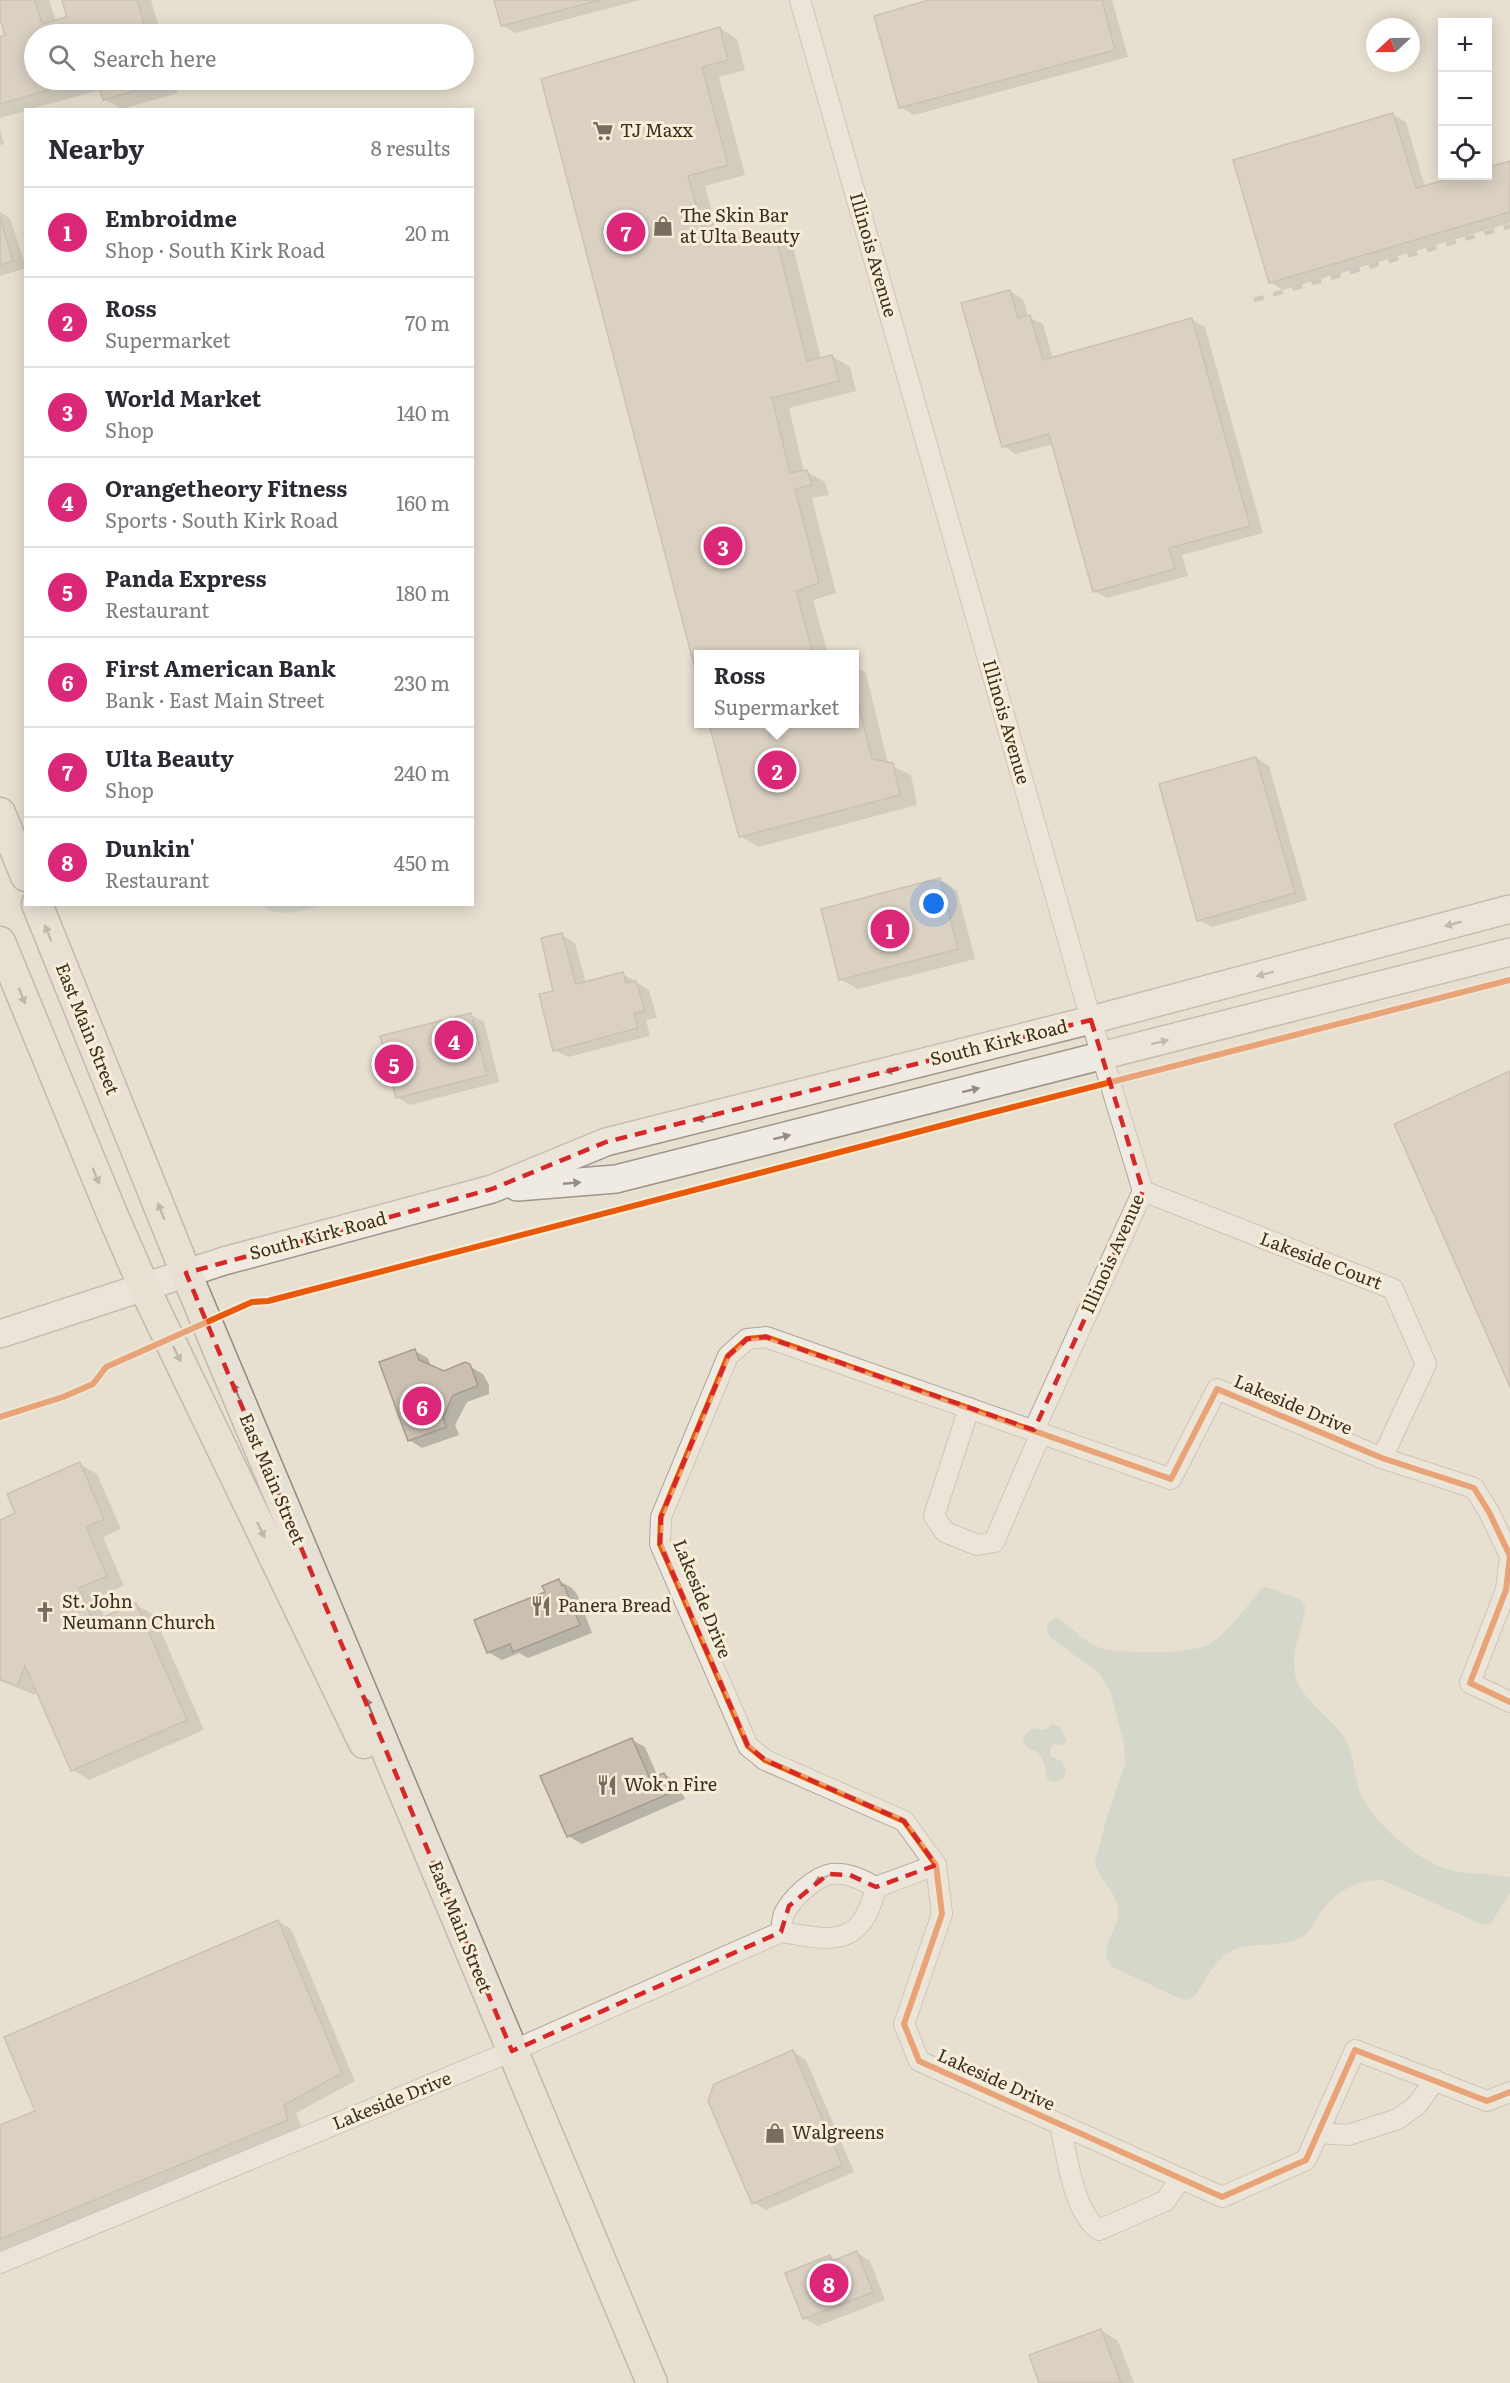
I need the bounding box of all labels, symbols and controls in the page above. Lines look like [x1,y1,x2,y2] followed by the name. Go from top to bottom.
[1366,18,1420,72] north arrow
[1438,18,1492,180] map controls
[1438,18,1492,72] button: +
[24,24,474,90] search box
[45,41,78,74] icon: search
[93,41,216,74] text: Search here
[1438,72,1492,126] button: −
[620,116,694,143] place label: TJ Maxx
[591,119,615,143] supermarket icon: TJ Maxx
[1438,126,1492,180] button: locate
[48,128,144,167] text: Nearby
[371,132,450,162] text: 8 results
[844,189,905,320] street label: Illinois Avenue
[105,201,237,234] text: Embroidme
[680,201,800,249] place label: The Skin Bar at Ulta Beauty
[606,210,646,254] pin: 7
[651,214,675,238] shop icon: The Skin Bar at Ulta Beauty
[63,217,72,247] text: 1
[405,217,450,247] text: 20 m
[105,234,325,264] text: Shop · South Kirk Road
[105,291,156,324] text: Ross
[62,307,73,337] text: 2
[405,307,450,337] text: 70 m
[105,324,231,354] text: Supermarket
[105,381,261,414] text: World Market
[62,397,73,427] text: 3
[397,397,450,427] text: 140 m
[105,414,154,444] text: Shop
[105,471,347,504] text: Orangetheory Fitness
[61,487,74,517] text: 4
[396,487,450,517] text: 160 m
[105,504,338,534] text: Sports · South Kirk Road
[704,524,742,568] pin: 3
[105,561,267,594] text: Panda Express
[62,577,73,607] text: 5
[396,577,450,607] text: 180 m
[105,594,209,624] text: Restaurant
[694,650,859,728] popup
[105,651,336,684] text: First American Bank
[977,656,1038,787] street label: Illinois Avenue
[714,658,765,691] text: Ross
[62,667,73,697] text: 6
[394,667,450,697] text: 230 m
[105,684,325,714] text: Bank · East Main Street
[714,691,839,721] text: Supermarket
[105,741,234,774] text: Ulta Beauty
[758,748,796,792] pin: 2
[62,757,73,787] text: 7
[394,757,450,787] text: 240 m
[105,774,154,804] text: Shop
[105,831,195,864] text: Dunkin'
[62,847,73,877] text: 8
[394,847,450,877] text: 450 m
[105,864,209,894] text: Restaurant
[919,889,948,918] your location
[870,906,910,952] pin: 1
[1444,920,1462,929] one-way arrow
[43,924,52,942] one-way arrow
[50,958,127,1099] street label: East Main Street
[1256,970,1274,979] one-way arrow
[18,987,27,1005] one-way arrow
[927,1011,1070,1072] street label: South Kirk Road
[434,1018,474,1062] pin: 4
[1151,1037,1169,1046] one-way arrow
[374,1042,414,1086] pin: 5
[884,1066,902,1075] one-way arrow
[962,1084,980,1094] one-way arrow
[695,1113,713,1123] one-way arrow
[773,1132,791,1142] one-way arrow
[91,1168,101,1186] one-way arrow
[562,1178,581,1188] one-way arrow
[1073,1189,1150,1318] street label: Illinois Avenue
[156,1202,165,1220] one-way arrow
[246,1203,389,1266] street label: South Kirk Road
[1256,1224,1387,1296] street label: Lakeside Court
[172,1345,181,1362] one-way arrow
[1230,1367,1357,1441] street label: Lakeside Drive
[231,1382,241,1400] one-way arrow
[402,1384,442,1428] pin: 6
[234,1409,313,1549] street label: East Main Street
[257,1521,266,1538] one-way arrow
[667,1535,740,1662] street label: Lakeside Drive
[62,1587,215,1635] place label: St. John Neumann Church
[558,1591,671,1618] place label: Panera Bread
[529,1594,553,1618] restaurant icon: Panera Bread
[33,1600,57,1624] church icon: St. John Neumann Church
[364,1697,374,1715] one-way arrow
[624,1770,717,1797] place label: Wok n Fire
[595,1773,619,1797] restaurant icon: Wok n Fire
[423,1856,500,1997] street label: East Main Street
[813,1874,830,1884] one-way arrow
[933,2041,1060,2117] street label: Lakeside Drive
[328,2063,455,2136] street label: Lakeside Drive
[792,2118,884,2145] place label: Walgreens
[763,2121,787,2145] shop icon: Walgreens
[810,2260,848,2306] pin: 8

